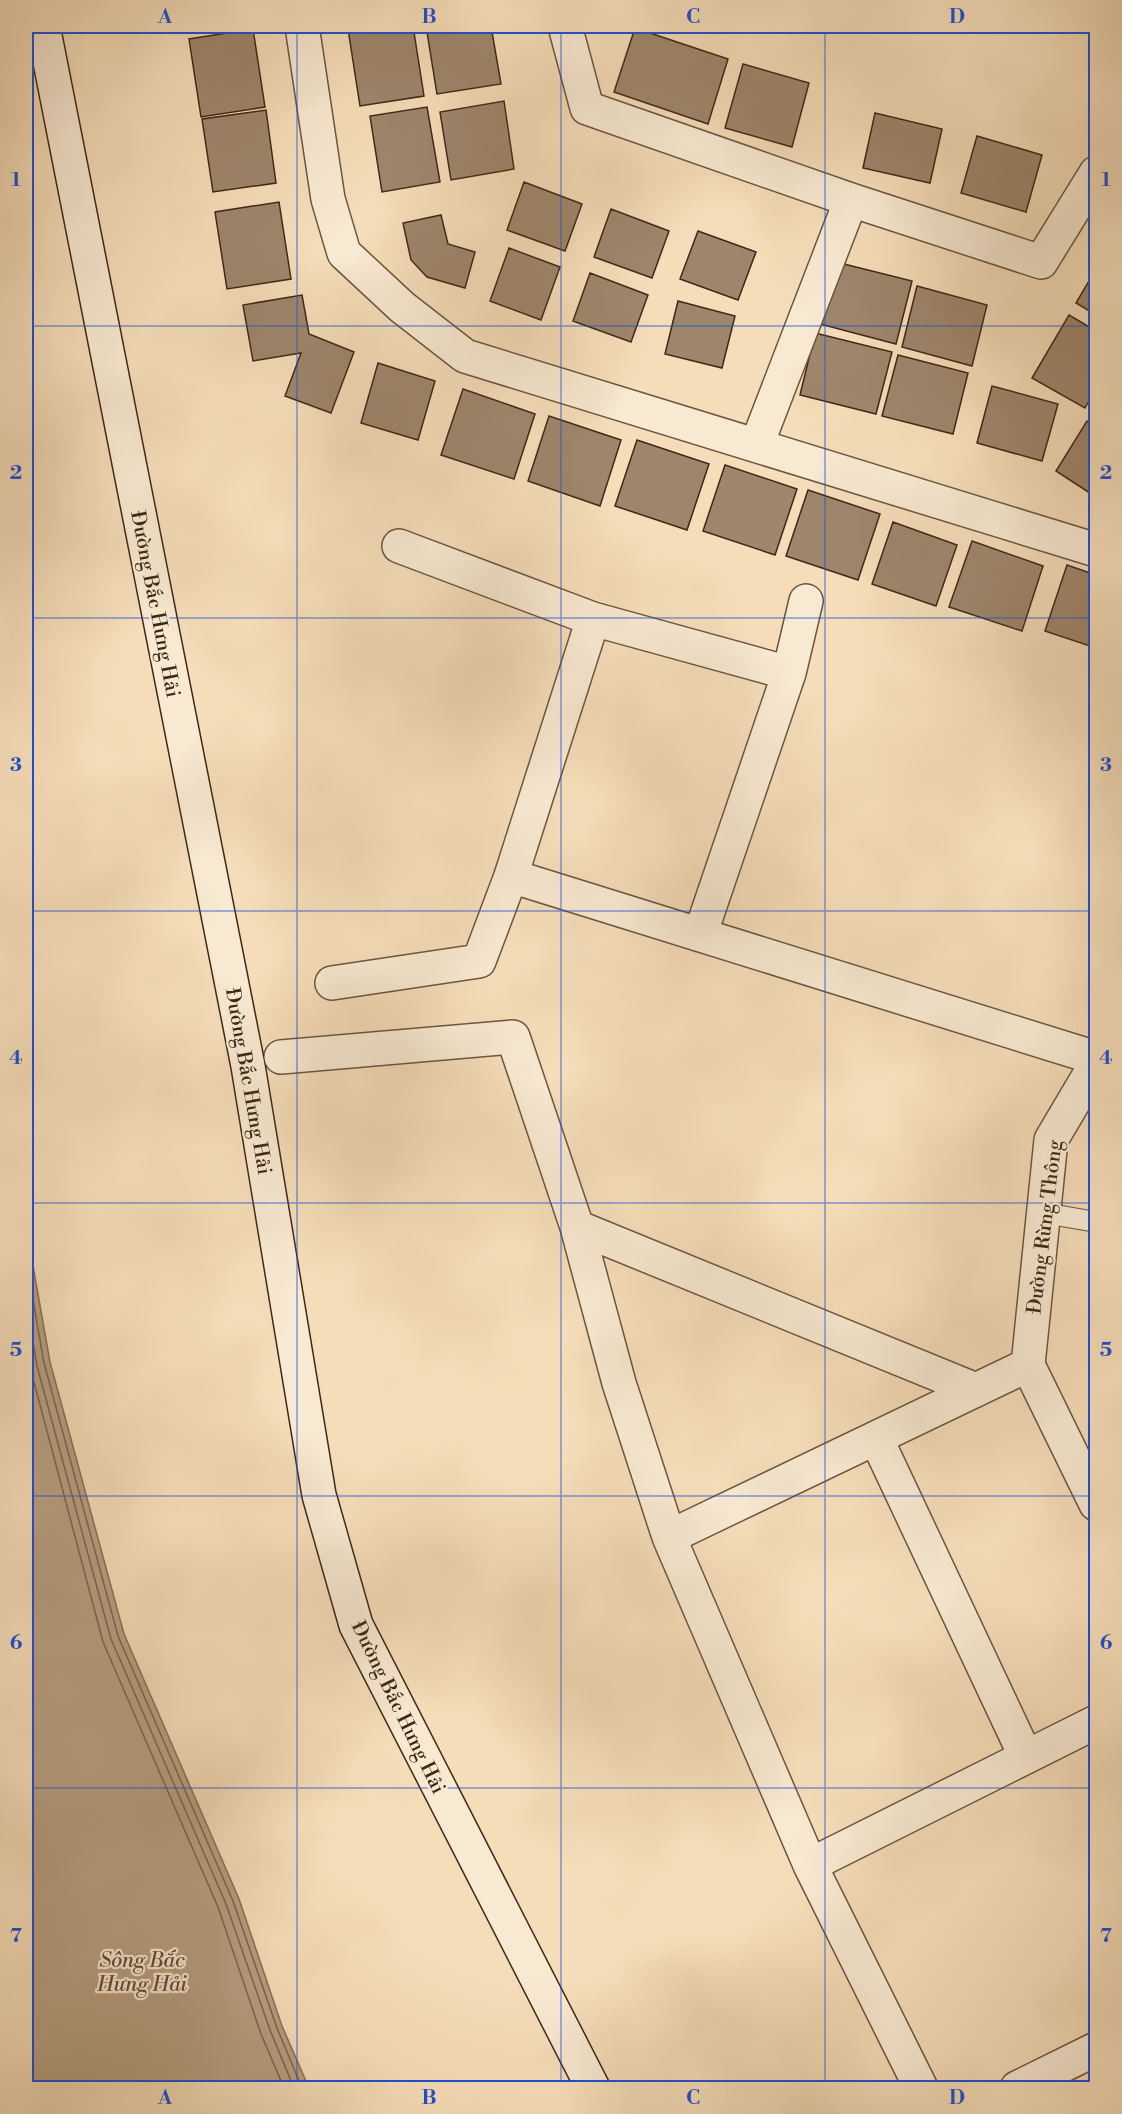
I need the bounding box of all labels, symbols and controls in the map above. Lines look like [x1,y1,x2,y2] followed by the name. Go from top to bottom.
[157,5,173,30] text: A
[421,5,437,30] text: B
[686,5,700,30] text: C
[949,5,965,30] text: D
[11,168,21,193] text: 1
[1101,168,1111,193] text: 1
[10,461,22,486] text: 2
[1100,461,1112,486] text: 2
[124,509,185,700] street label: Đường Bắc Hưng Hải
[10,753,22,778] text: 3
[1100,753,1112,778] text: 3
[219,986,276,1177] street label: Đường Bắc Hưng Hải
[9,1046,23,1071] text: 4
[1099,1046,1113,1071] text: 4
[1022,1138,1069,1316] street label: Đường Rừng Thông
[10,1338,22,1363] text: 5
[1100,1338,1112,1363] text: 5
[345,1617,451,1799] street label: Đường Bắc Hưng Hải
[10,1631,23,1656] text: 6
[1100,1631,1113,1656] text: 6
[10,1924,22,1949] text: 7
[1100,1924,1112,1949] text: 7
[96,1948,188,1998] water label: Sông Bắc Hưng Hải
[157,2086,173,2111] text: A
[421,2086,437,2111] text: B
[686,2086,700,2111] text: C
[949,2086,965,2111] text: D

